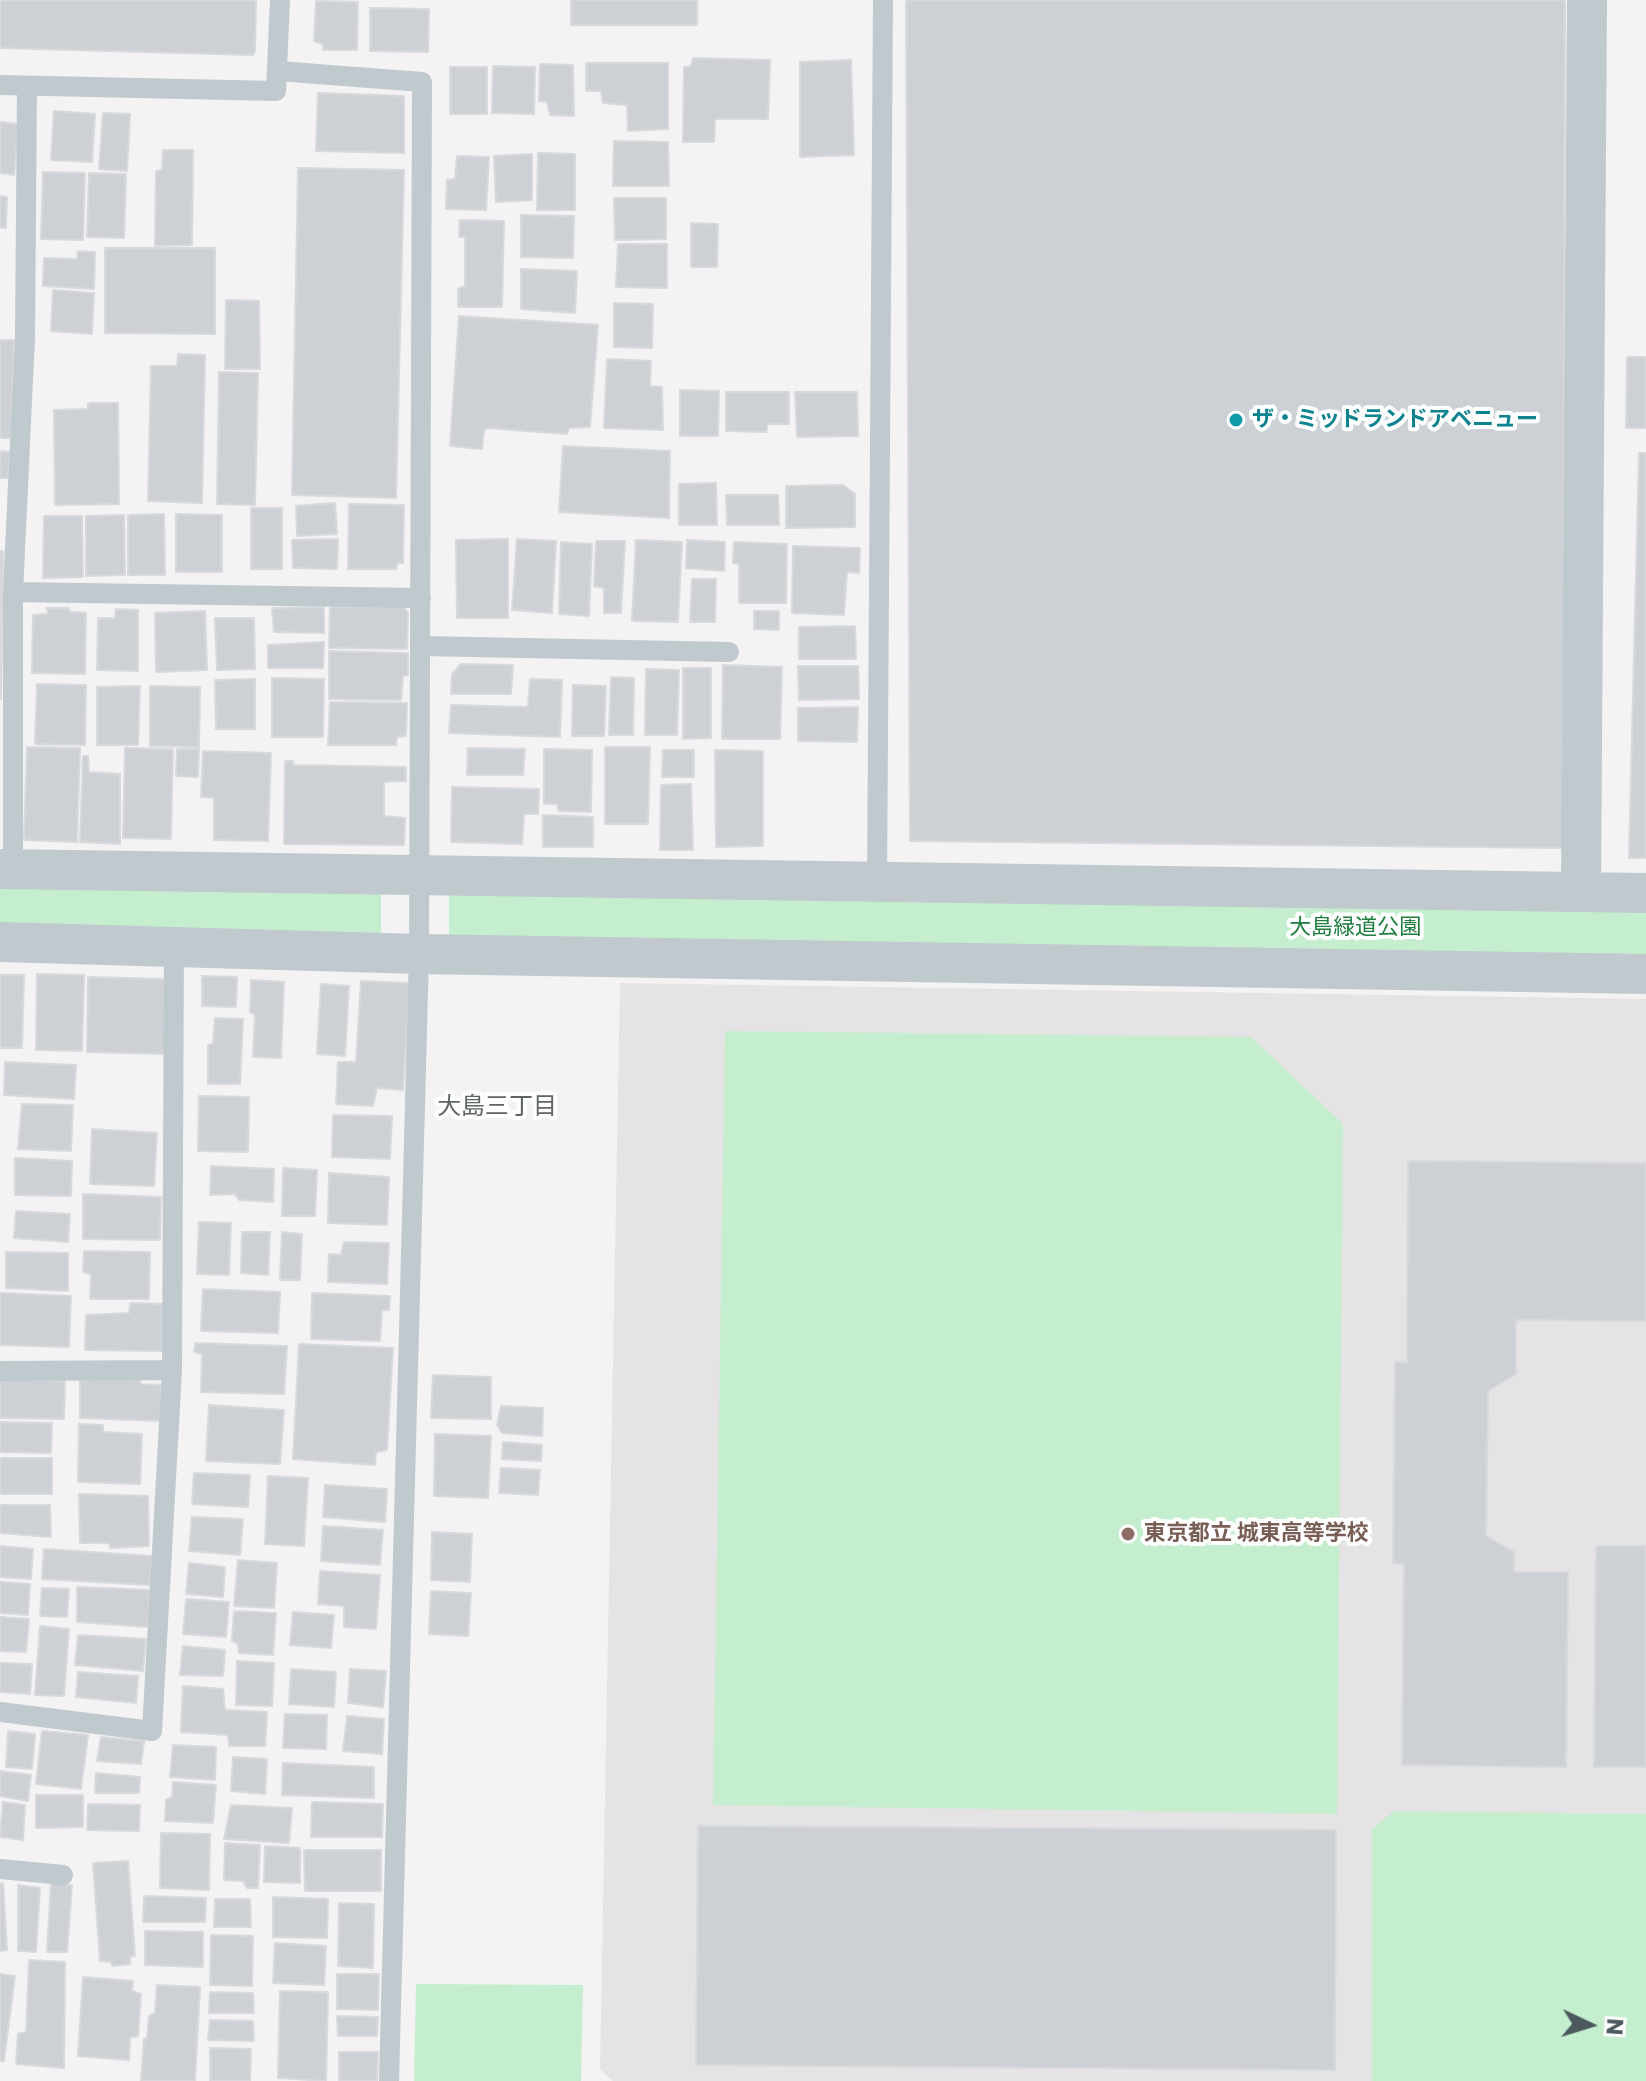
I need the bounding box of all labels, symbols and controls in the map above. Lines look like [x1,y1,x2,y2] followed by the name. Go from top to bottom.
[1252,407,1538,433] place label: ザ・ミッドランドアベニュー
[1227,411,1245,429] marker: ザ・ミッドランドアベニュー
[1289,915,1421,941] park label: 大島緑道公園
[437,1094,557,1122] district label: 大島三丁目
[1144,1521,1369,1547] place label: 東京都立 城東高等学校
[1119,1525,1137,1543] marker: 東京都立 城東高等学校
[1550,1985,1630,2065] north arrow
[1598,2017,1630,2036] text: N

